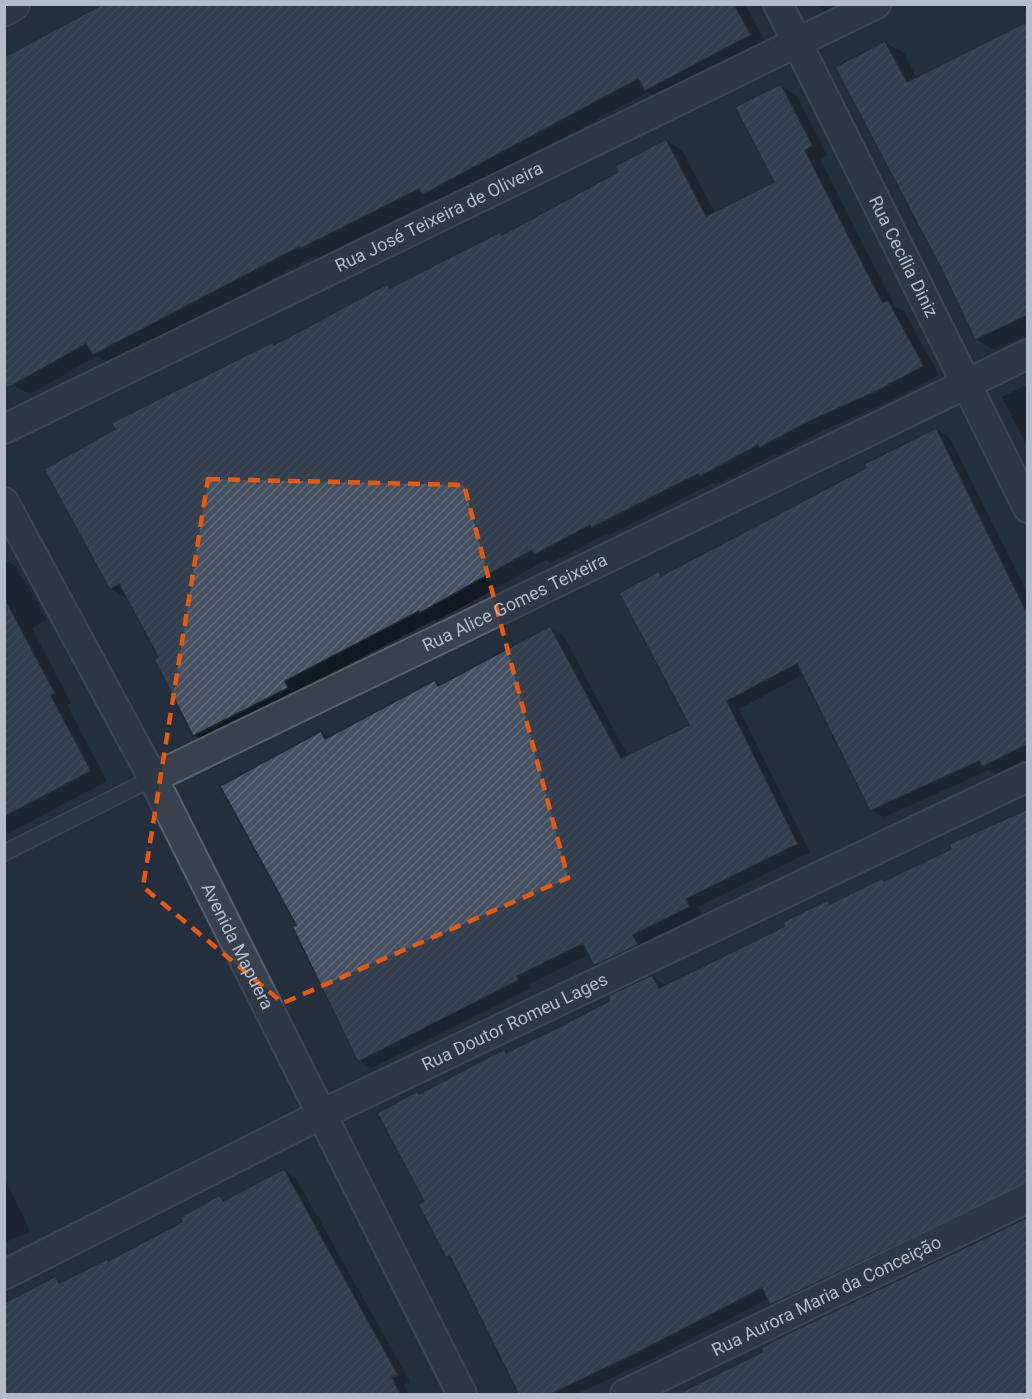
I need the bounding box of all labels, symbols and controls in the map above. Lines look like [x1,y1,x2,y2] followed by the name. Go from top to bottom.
[332,157,546,276] street label: Rua José Teixeira de Oliveira
[865,192,943,321] street label: Rua Cecília Diniz
[419,549,610,656] street label: Rua Alice Gomes Teixeira
[197,879,278,1013] street label: Avenida Mapuera
[418,968,611,1075] street label: Rua Doutor Romeu Lages
[708,1231,944,1360] street label: Rua Aurora Maria da Conceição

